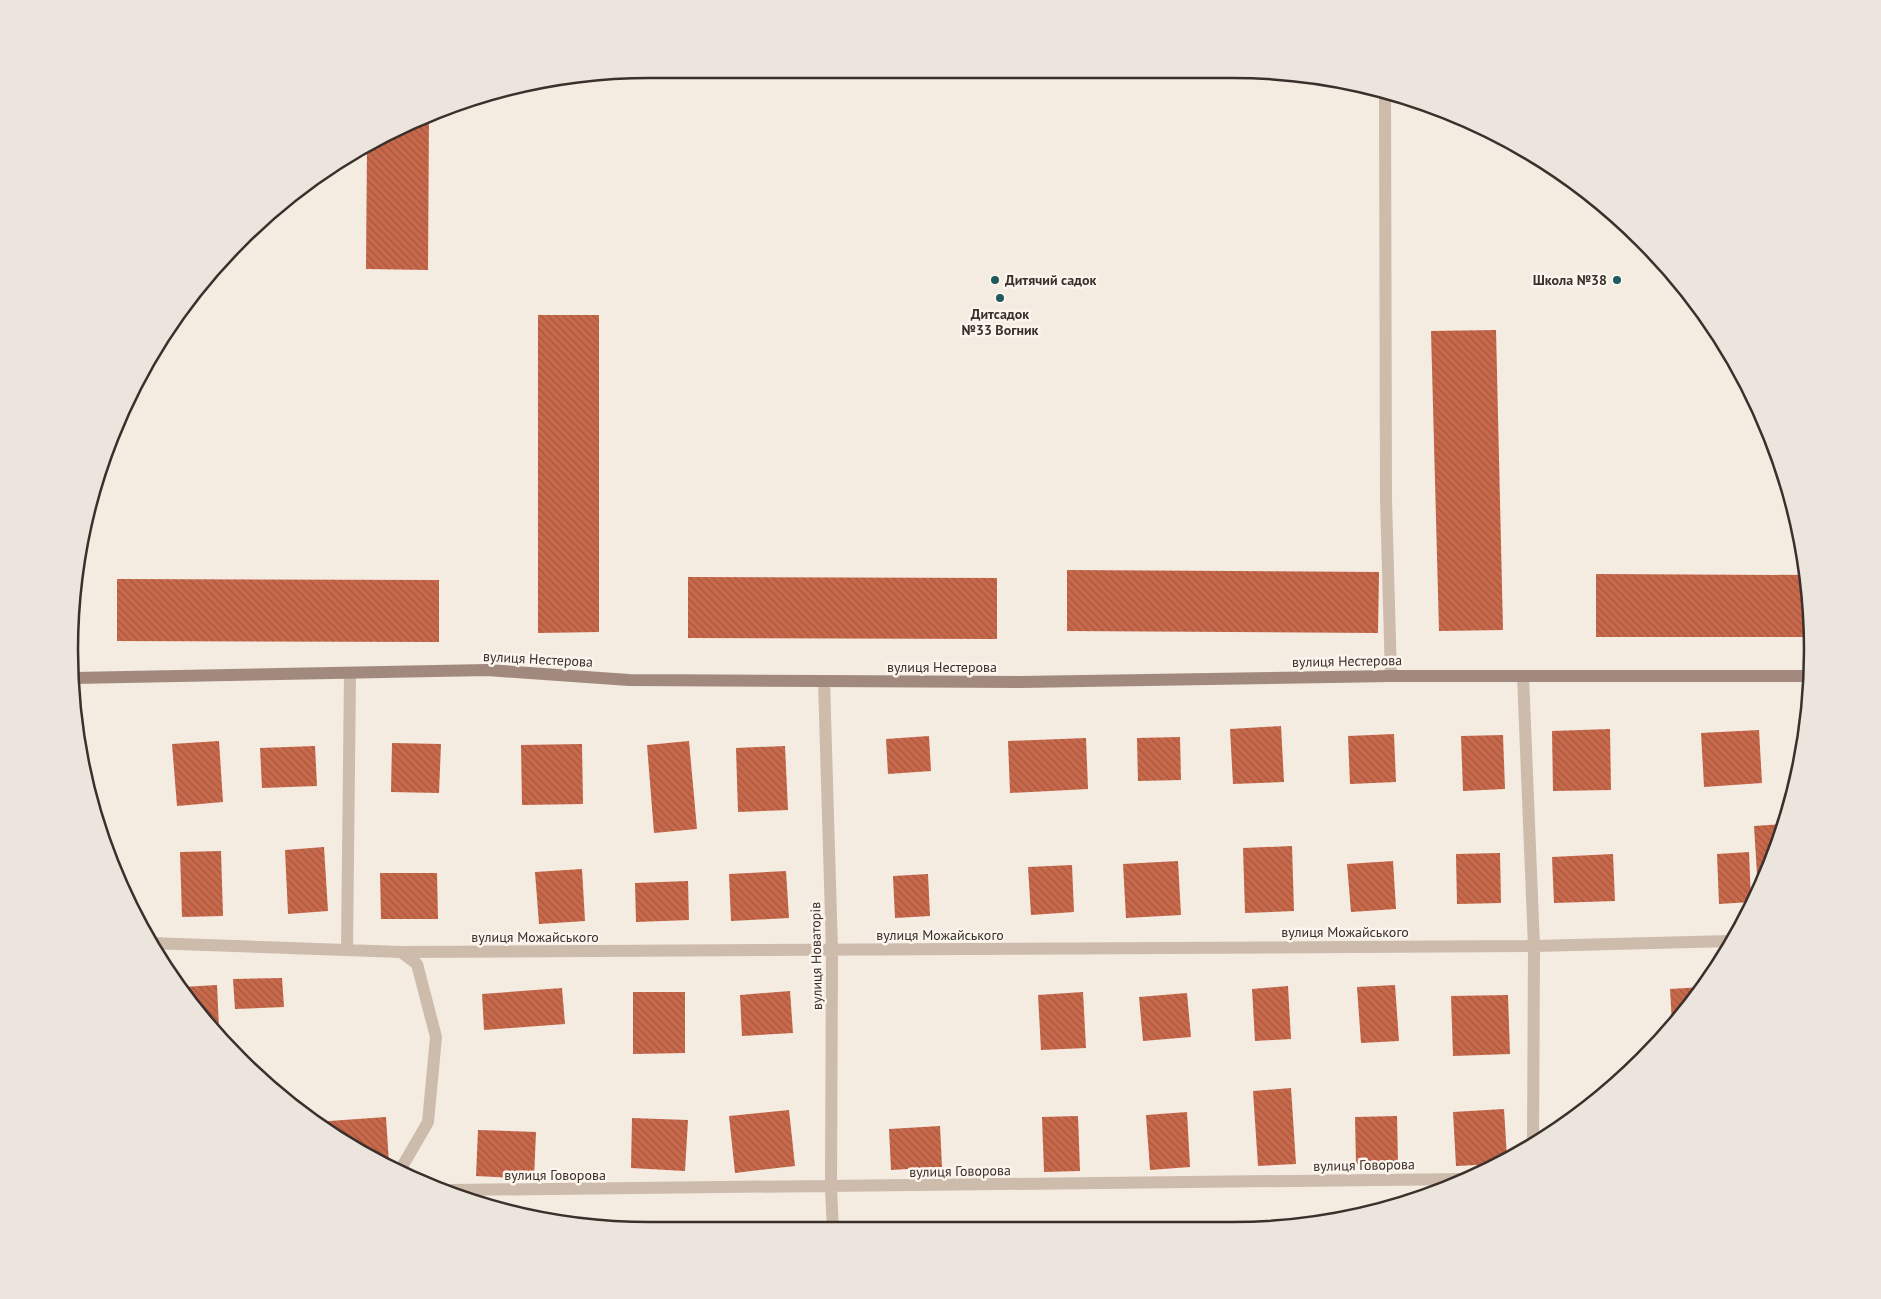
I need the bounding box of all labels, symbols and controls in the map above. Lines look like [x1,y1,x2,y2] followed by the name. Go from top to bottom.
[1005,271,1097,289] place label: Дитячий садок
[1533,271,1607,289] place label: Школа №38
[989,274,1001,286] marker: Дитячий садок
[1611,274,1623,286] marker: Школа №38
[994,292,1006,304] marker: Дитсадок №33 Вогник
[962,305,1039,339] place label: Дитсадок №33 Вогник
[483,647,593,671] street label: вулиця Нестерова
[1292,651,1402,671] street label: вулиця Нестерова
[887,658,997,676] street label: вулиця Нестерова
[806,902,826,1010] street label: вулиця Новаторів
[1281,923,1409,941] street label: вулиця Можайського
[876,926,1004,944] street label: вулиця Можайського
[471,928,599,946] street label: вулиця Можайського
[1313,1155,1415,1175] street label: вулиця Говорова
[909,1161,1011,1181] street label: вулиця Говорова
[504,1166,606,1184] street label: вулиця Говорова

